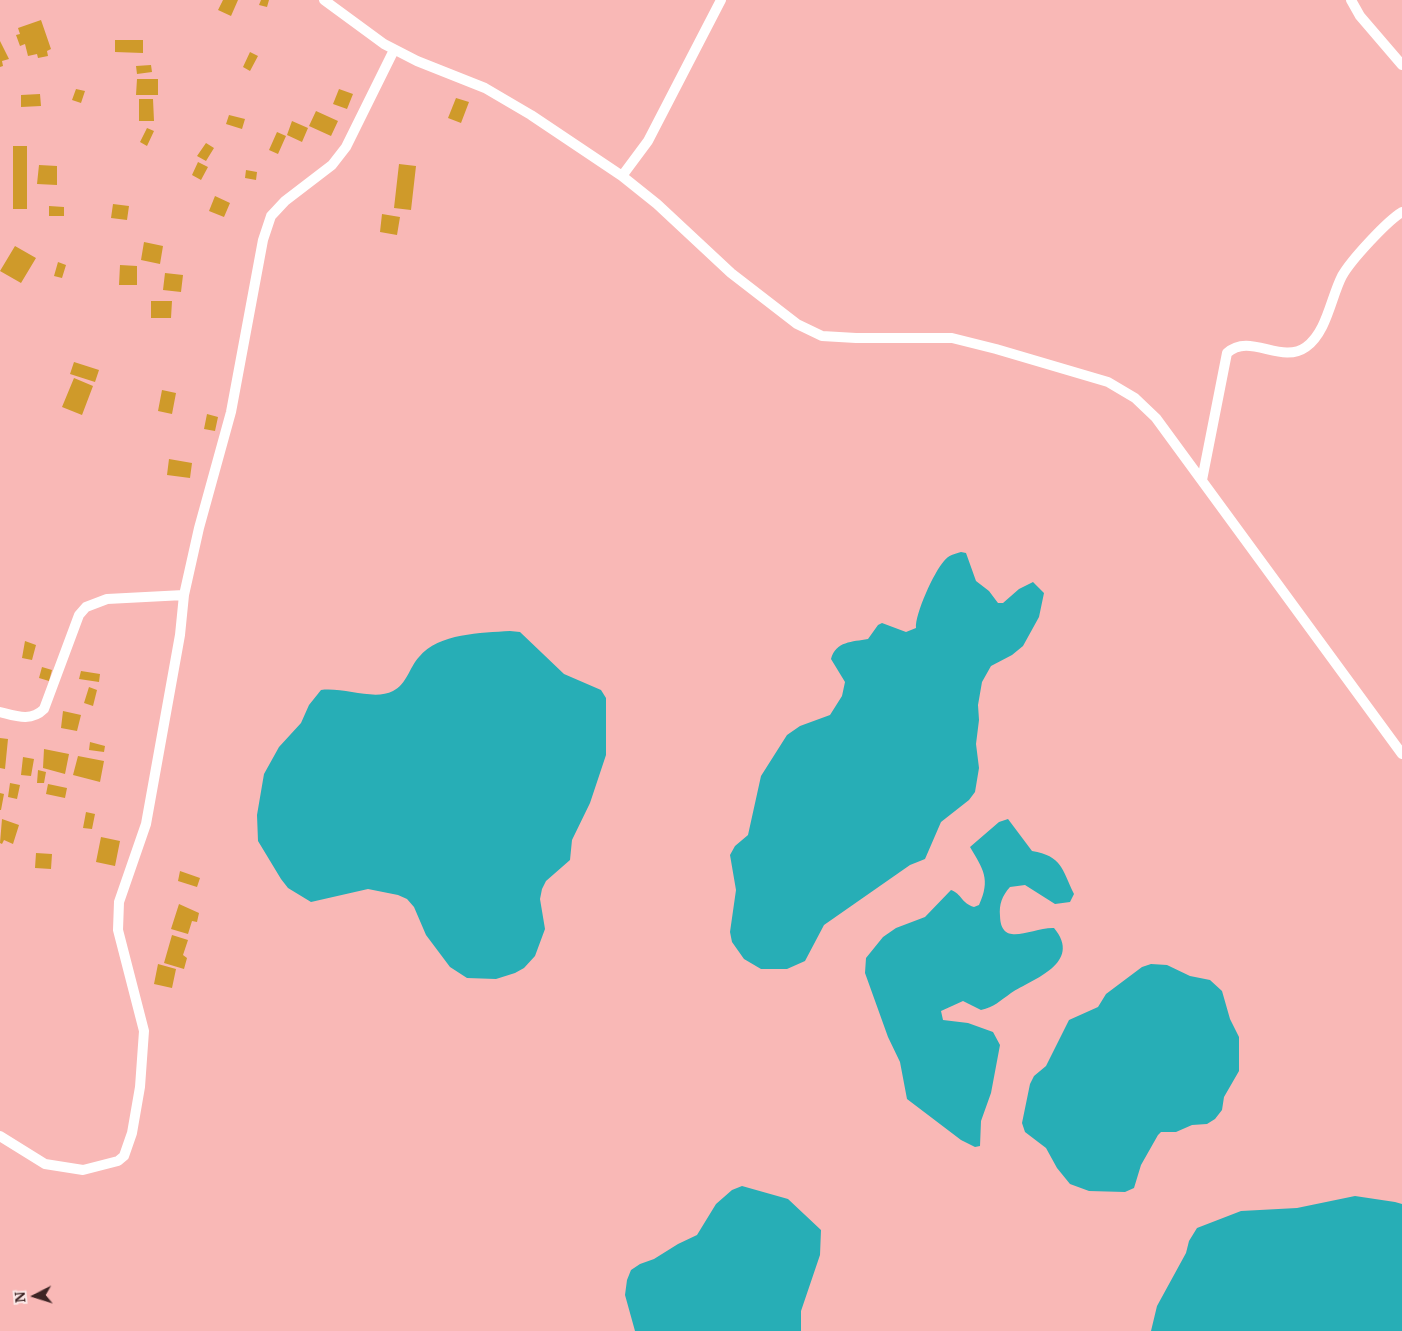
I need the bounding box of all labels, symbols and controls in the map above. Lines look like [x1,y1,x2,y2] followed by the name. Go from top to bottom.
[10,1271,60,1321] north arrow
[11,1291,30,1304] text: N

